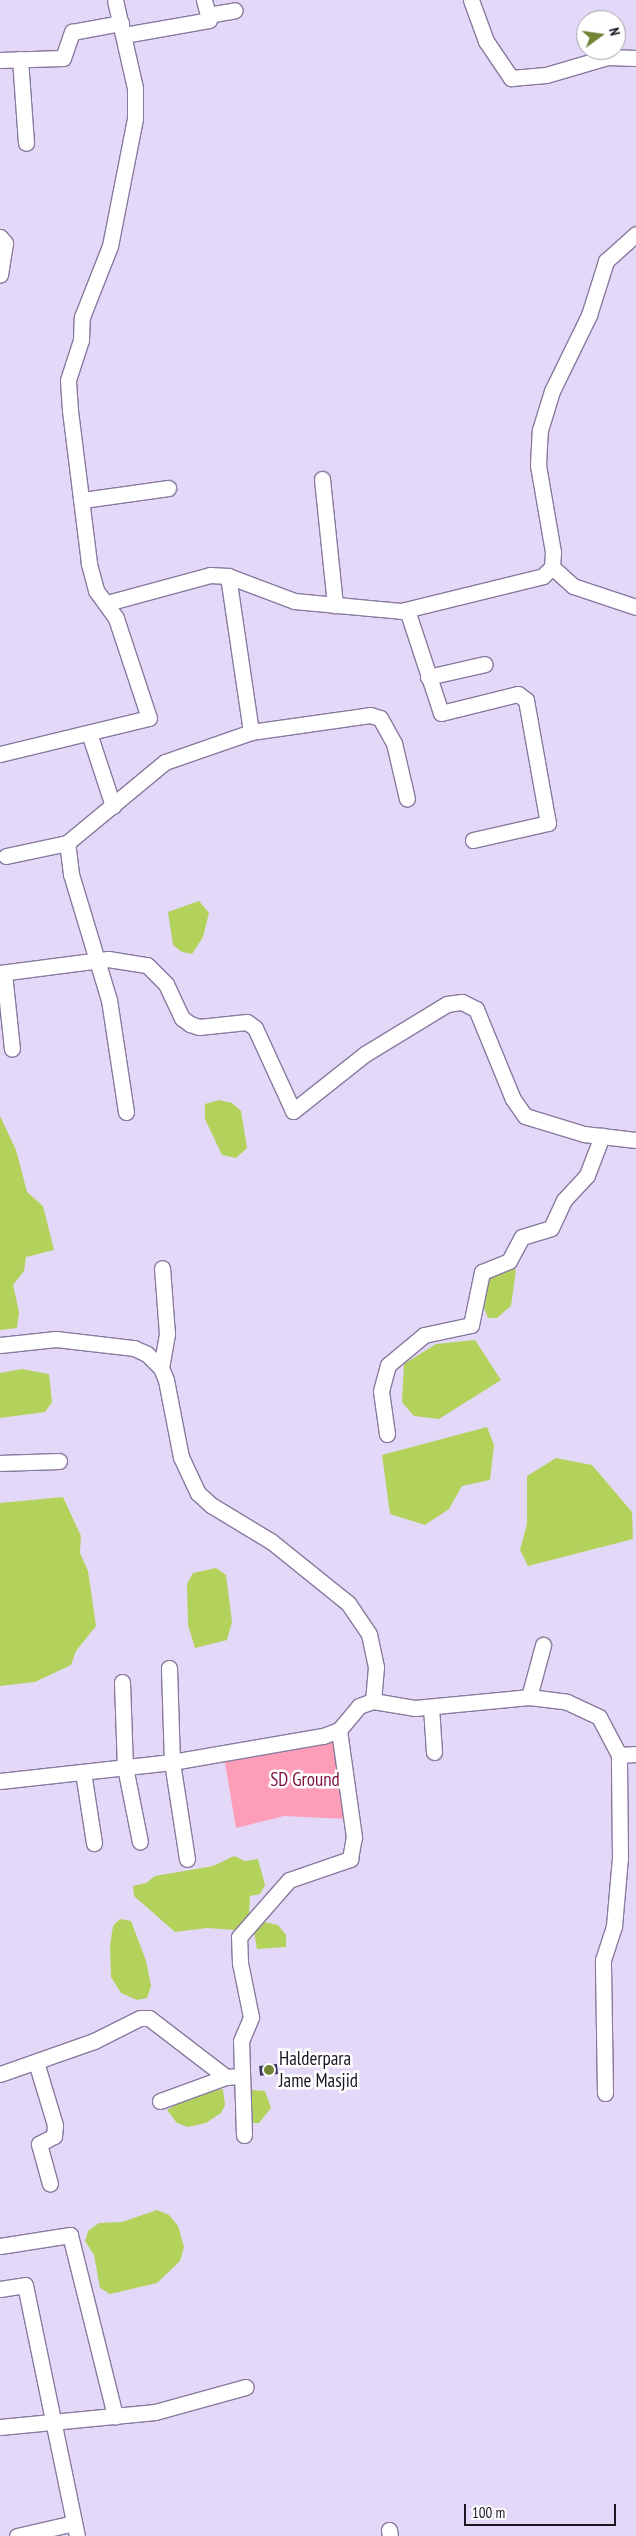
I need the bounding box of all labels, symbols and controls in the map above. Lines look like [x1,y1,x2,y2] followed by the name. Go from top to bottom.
[576,10,626,60] north arrow
[605,26,624,37] text: N
[270,1769,340,1791] park label: SD Ground
[279,2048,358,2092] place label: Halderpara Jame Masjid
[263,2064,275,2076] marker: Halderpara Jame Masjid
[466,2494,618,2526] scale bar
[472,2503,505,2522] text: 100 m

